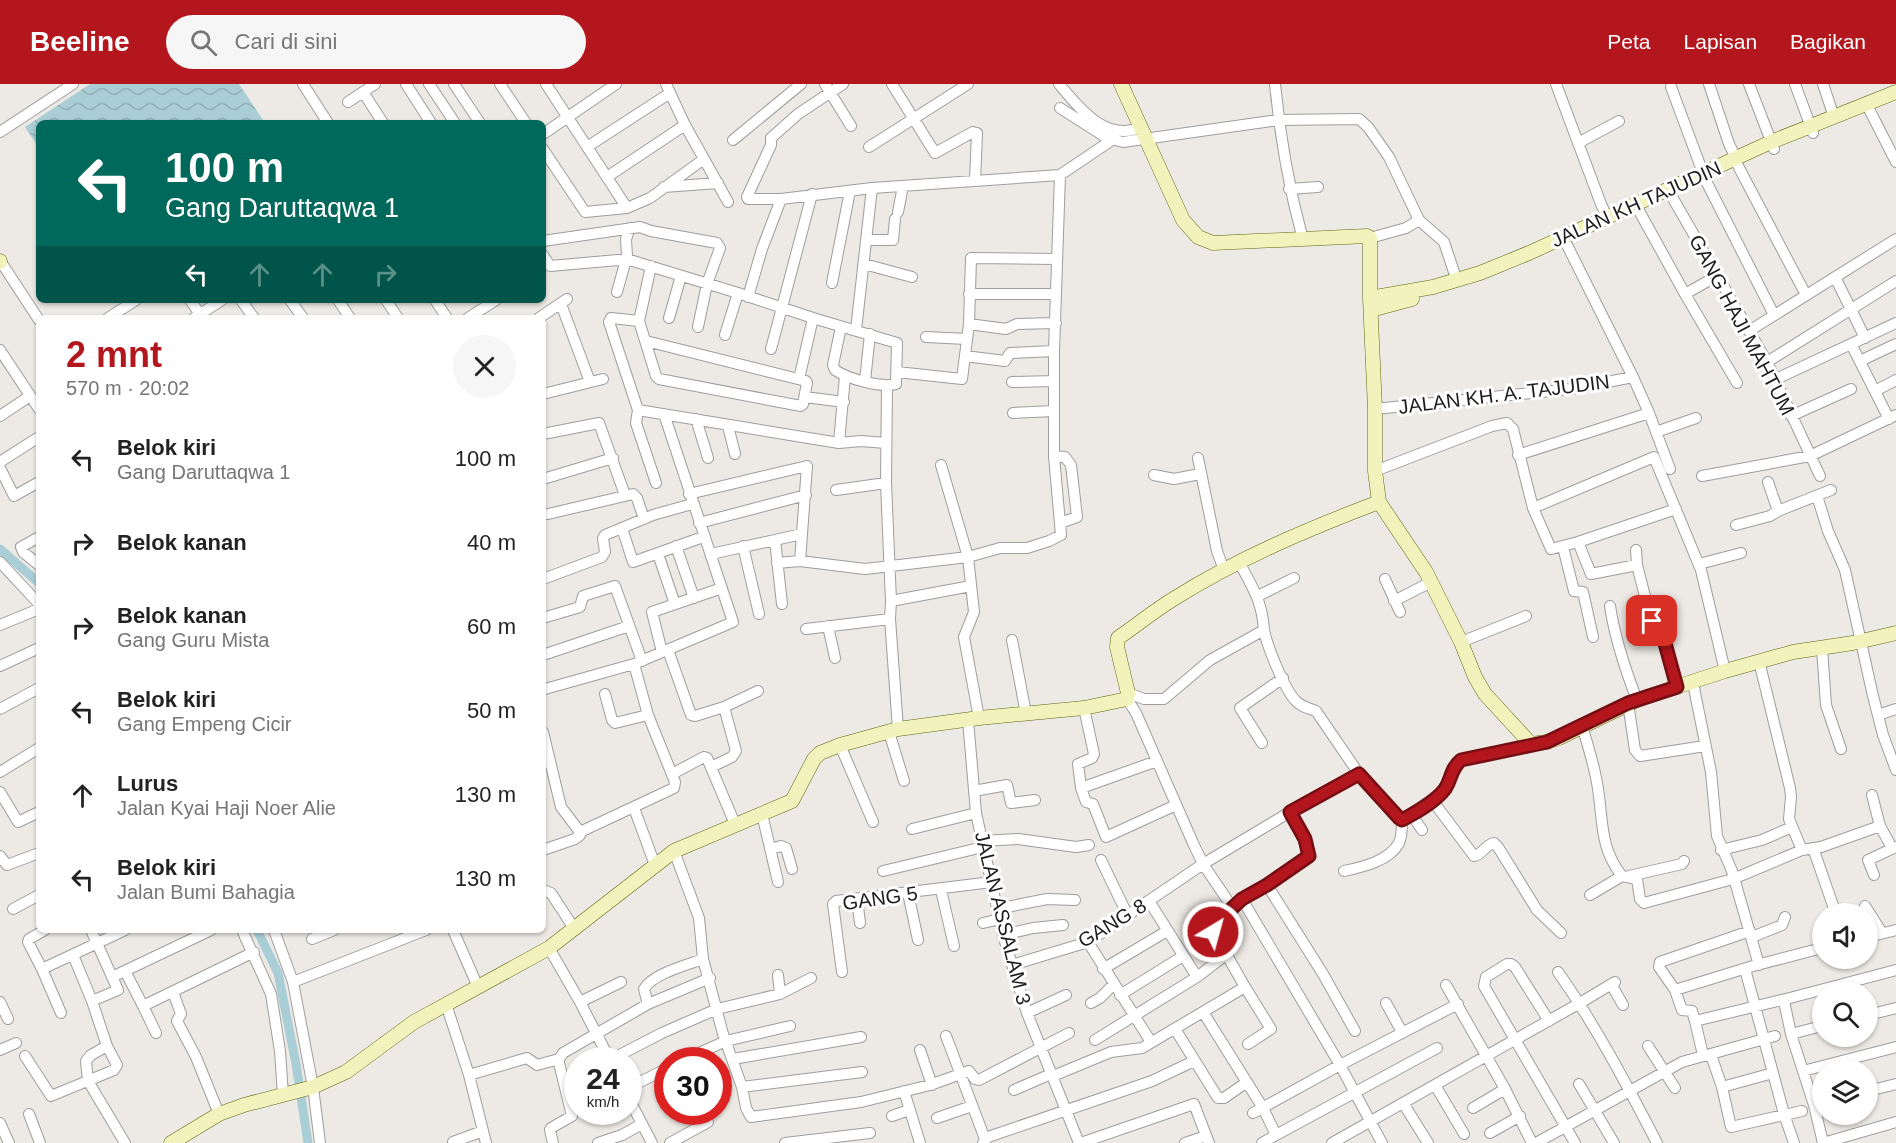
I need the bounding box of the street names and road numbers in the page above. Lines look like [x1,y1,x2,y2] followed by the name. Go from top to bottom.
[1548,157,1724,251] street label: JALAN KH TAJUDIN
[1685,231,1799,419] street label: GANG HAJI MAHTUM
[1397,370,1611,418] street label: JALAN KH. A. TAJUDIN
[971,829,1035,1007] street label: JALAN ASSALAM 3
[841,882,919,914] street label: GANG 5
[1074,894,1150,952] street label: GANG 8

